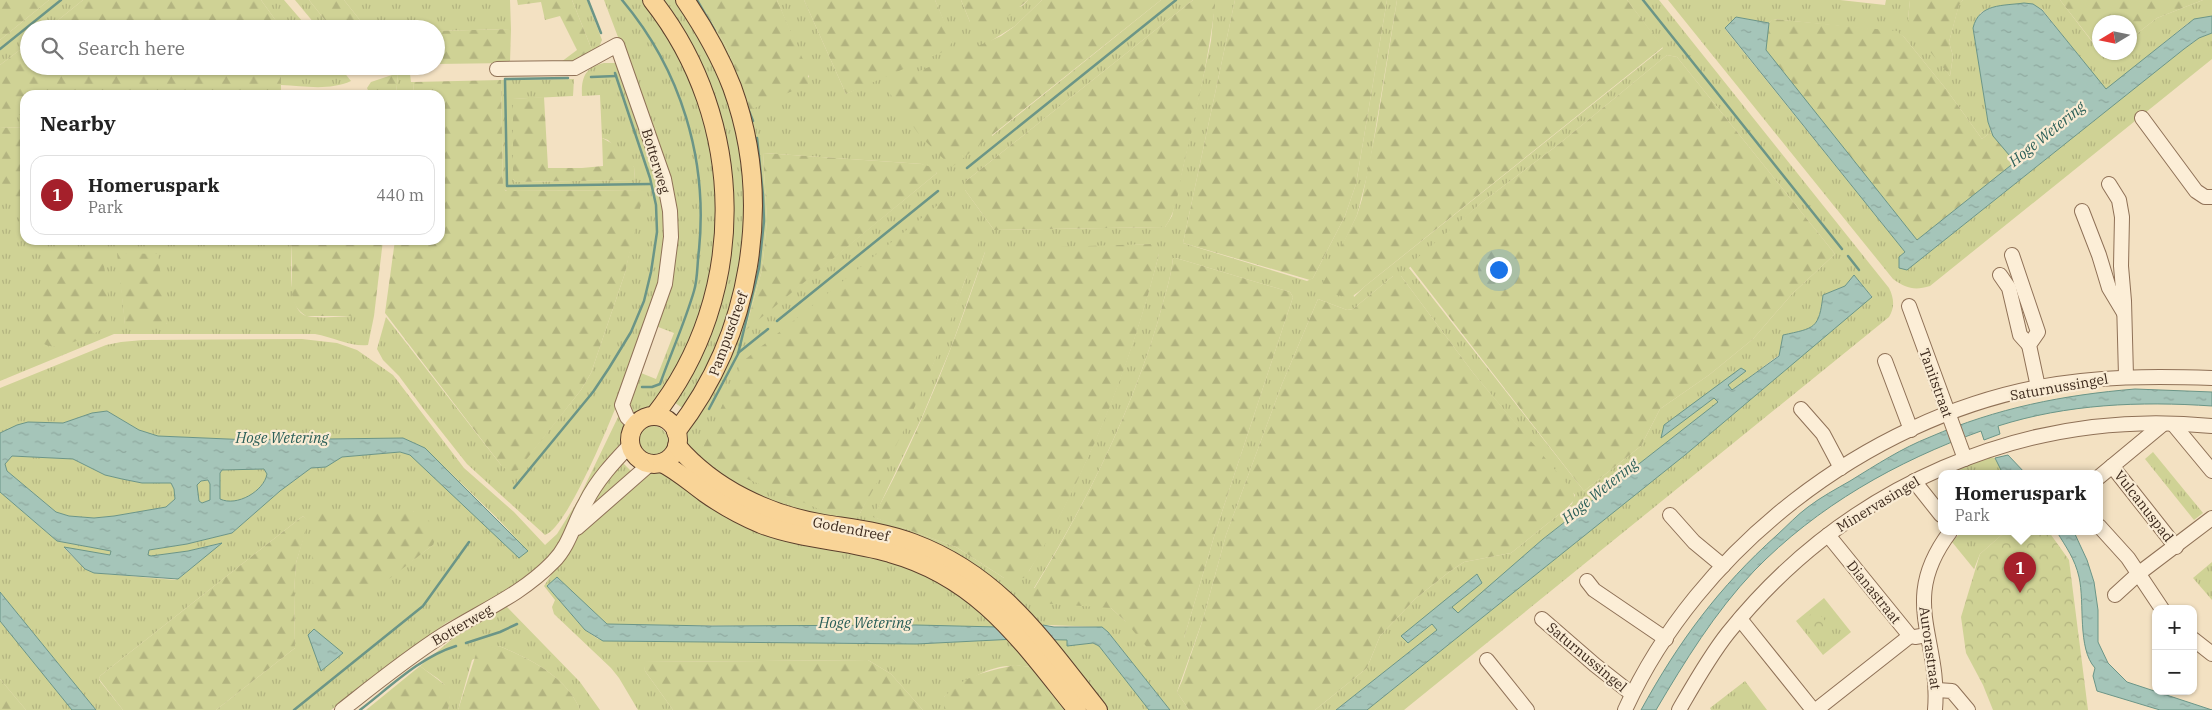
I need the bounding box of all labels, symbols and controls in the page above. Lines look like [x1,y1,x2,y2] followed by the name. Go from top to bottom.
[2092,15,2137,60] north arrow
[20,20,445,75] search box
[38,34,66,62] icon: search
[78,36,185,60] text: Search here
[2004,96,2090,171] water label: Hoge Wetering
[40,109,116,137] text: Nearby
[638,126,675,196] street label: Botterweg
[88,173,219,197] text: Homeruspark
[52,185,62,205] text: 1
[376,185,424,205] text: 440 m
[88,197,123,217] text: Park
[1486,257,1512,283] your location
[704,288,752,378] street label: Pampusdreef
[1915,346,1957,420] street label: Tanitstraat
[2009,370,2109,404] street label: Saturnussingel
[234,428,329,447] water label: Hoge Wetering
[1557,453,1643,528] water label: Hoge Wetering
[2110,467,2178,546] street label: Vulcanuspad
[1938,470,2103,535] popup
[1833,472,1923,536] street label: Minervasingel
[1955,481,2086,505] text: Homeruspark
[1955,505,1990,525] text: Park
[811,513,892,545] street label: Godendreef
[2004,552,2036,593] pin: 1
[1843,557,1905,627] street label: Dianastraat
[428,600,496,650] street label: Botterweg
[1915,605,1945,691] street label: Aurorastraat
[2152,605,2197,695] map controls
[2152,605,2197,650] button: +
[817,613,912,632] water label: Hoge Wetering
[1543,618,1631,696] street label: Saturnussingel
[2152,650,2197,695] button: −

